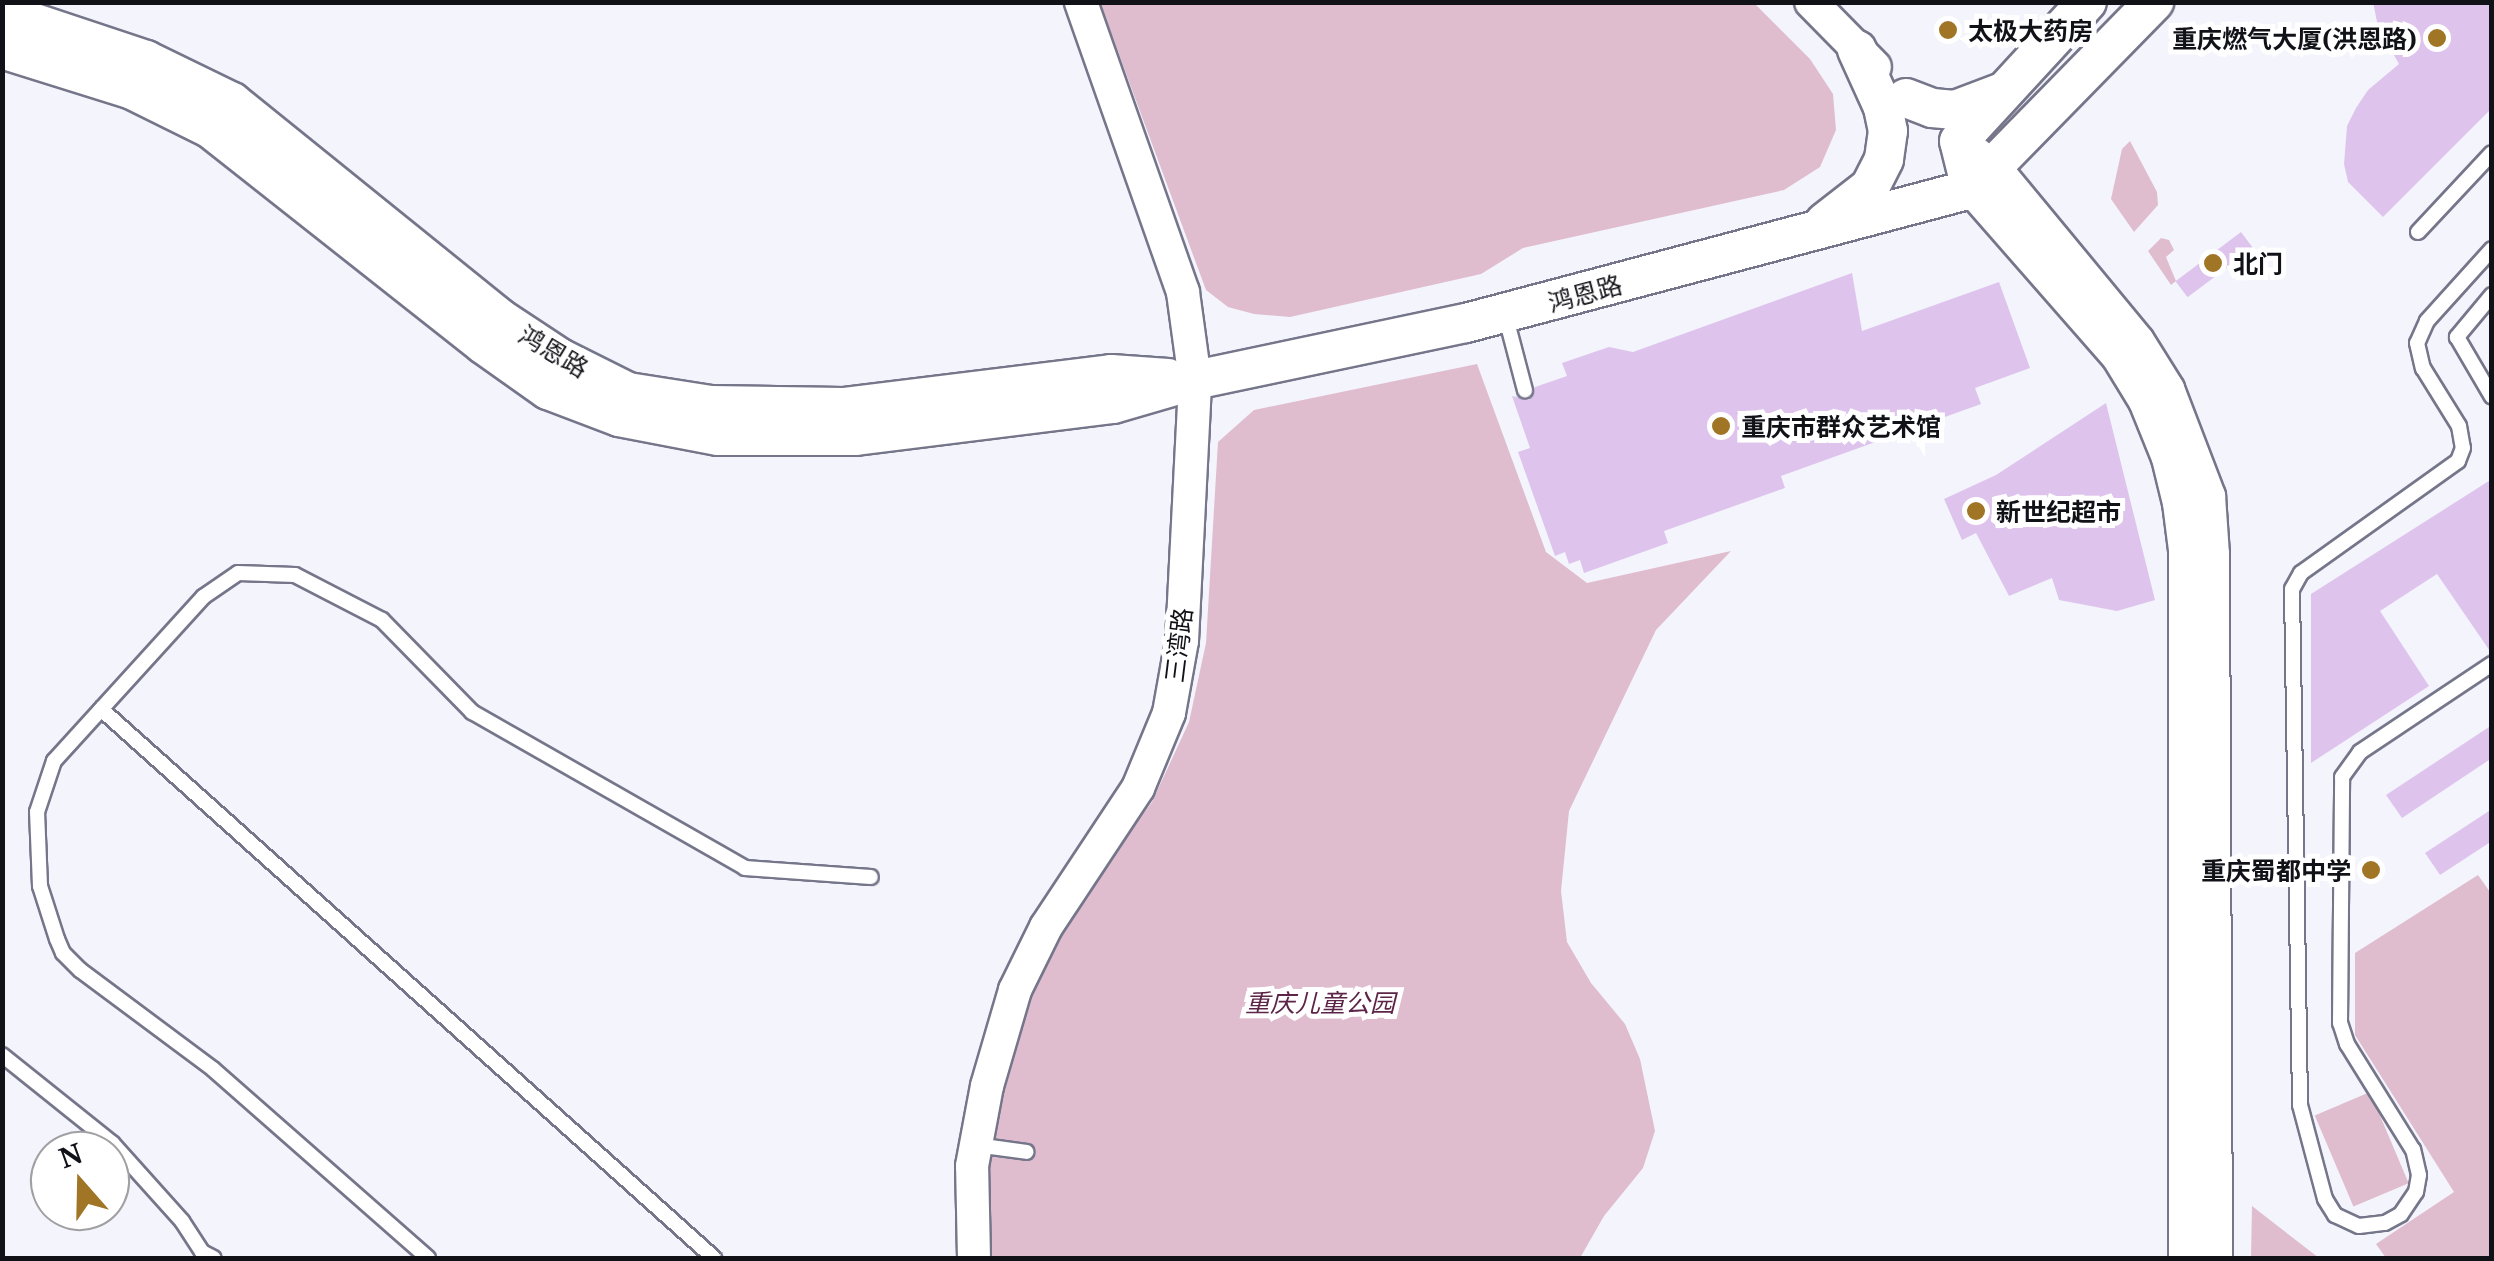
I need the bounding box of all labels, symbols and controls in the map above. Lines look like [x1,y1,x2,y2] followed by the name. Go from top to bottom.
[1968,15,2093,45] place label: 太极大药房
[1937,19,1959,41] marker: 太极大药房
[2172,23,2417,53] place label: 重庆燃气大厦(洪恩路)
[2426,27,2448,49] marker: 重庆燃气大厦(洪恩路)
[2233,248,2283,278] place label: 北门
[2202,252,2224,274] marker: 北门
[1545,269,1625,317] street label: 鸿恩路
[514,319,594,383] street label: 鸿恩路
[1741,411,1941,441] place label: 重庆市群众艺术馆
[1710,415,1732,437] marker: 重庆市群众艺术馆
[1996,496,2121,526] place label: 新世纪超市
[1965,500,1987,522] marker: 新世纪超市
[1159,606,1197,684] street label: 三湾路
[2201,855,2351,885] place label: 重庆蜀都中学
[2360,859,2382,881] marker: 重庆蜀都中学
[1245,987,1395,1017] park label: 重庆儿童公园
[30,1131,130,1231] north arrow
[54,1133,87,1176] text: N

